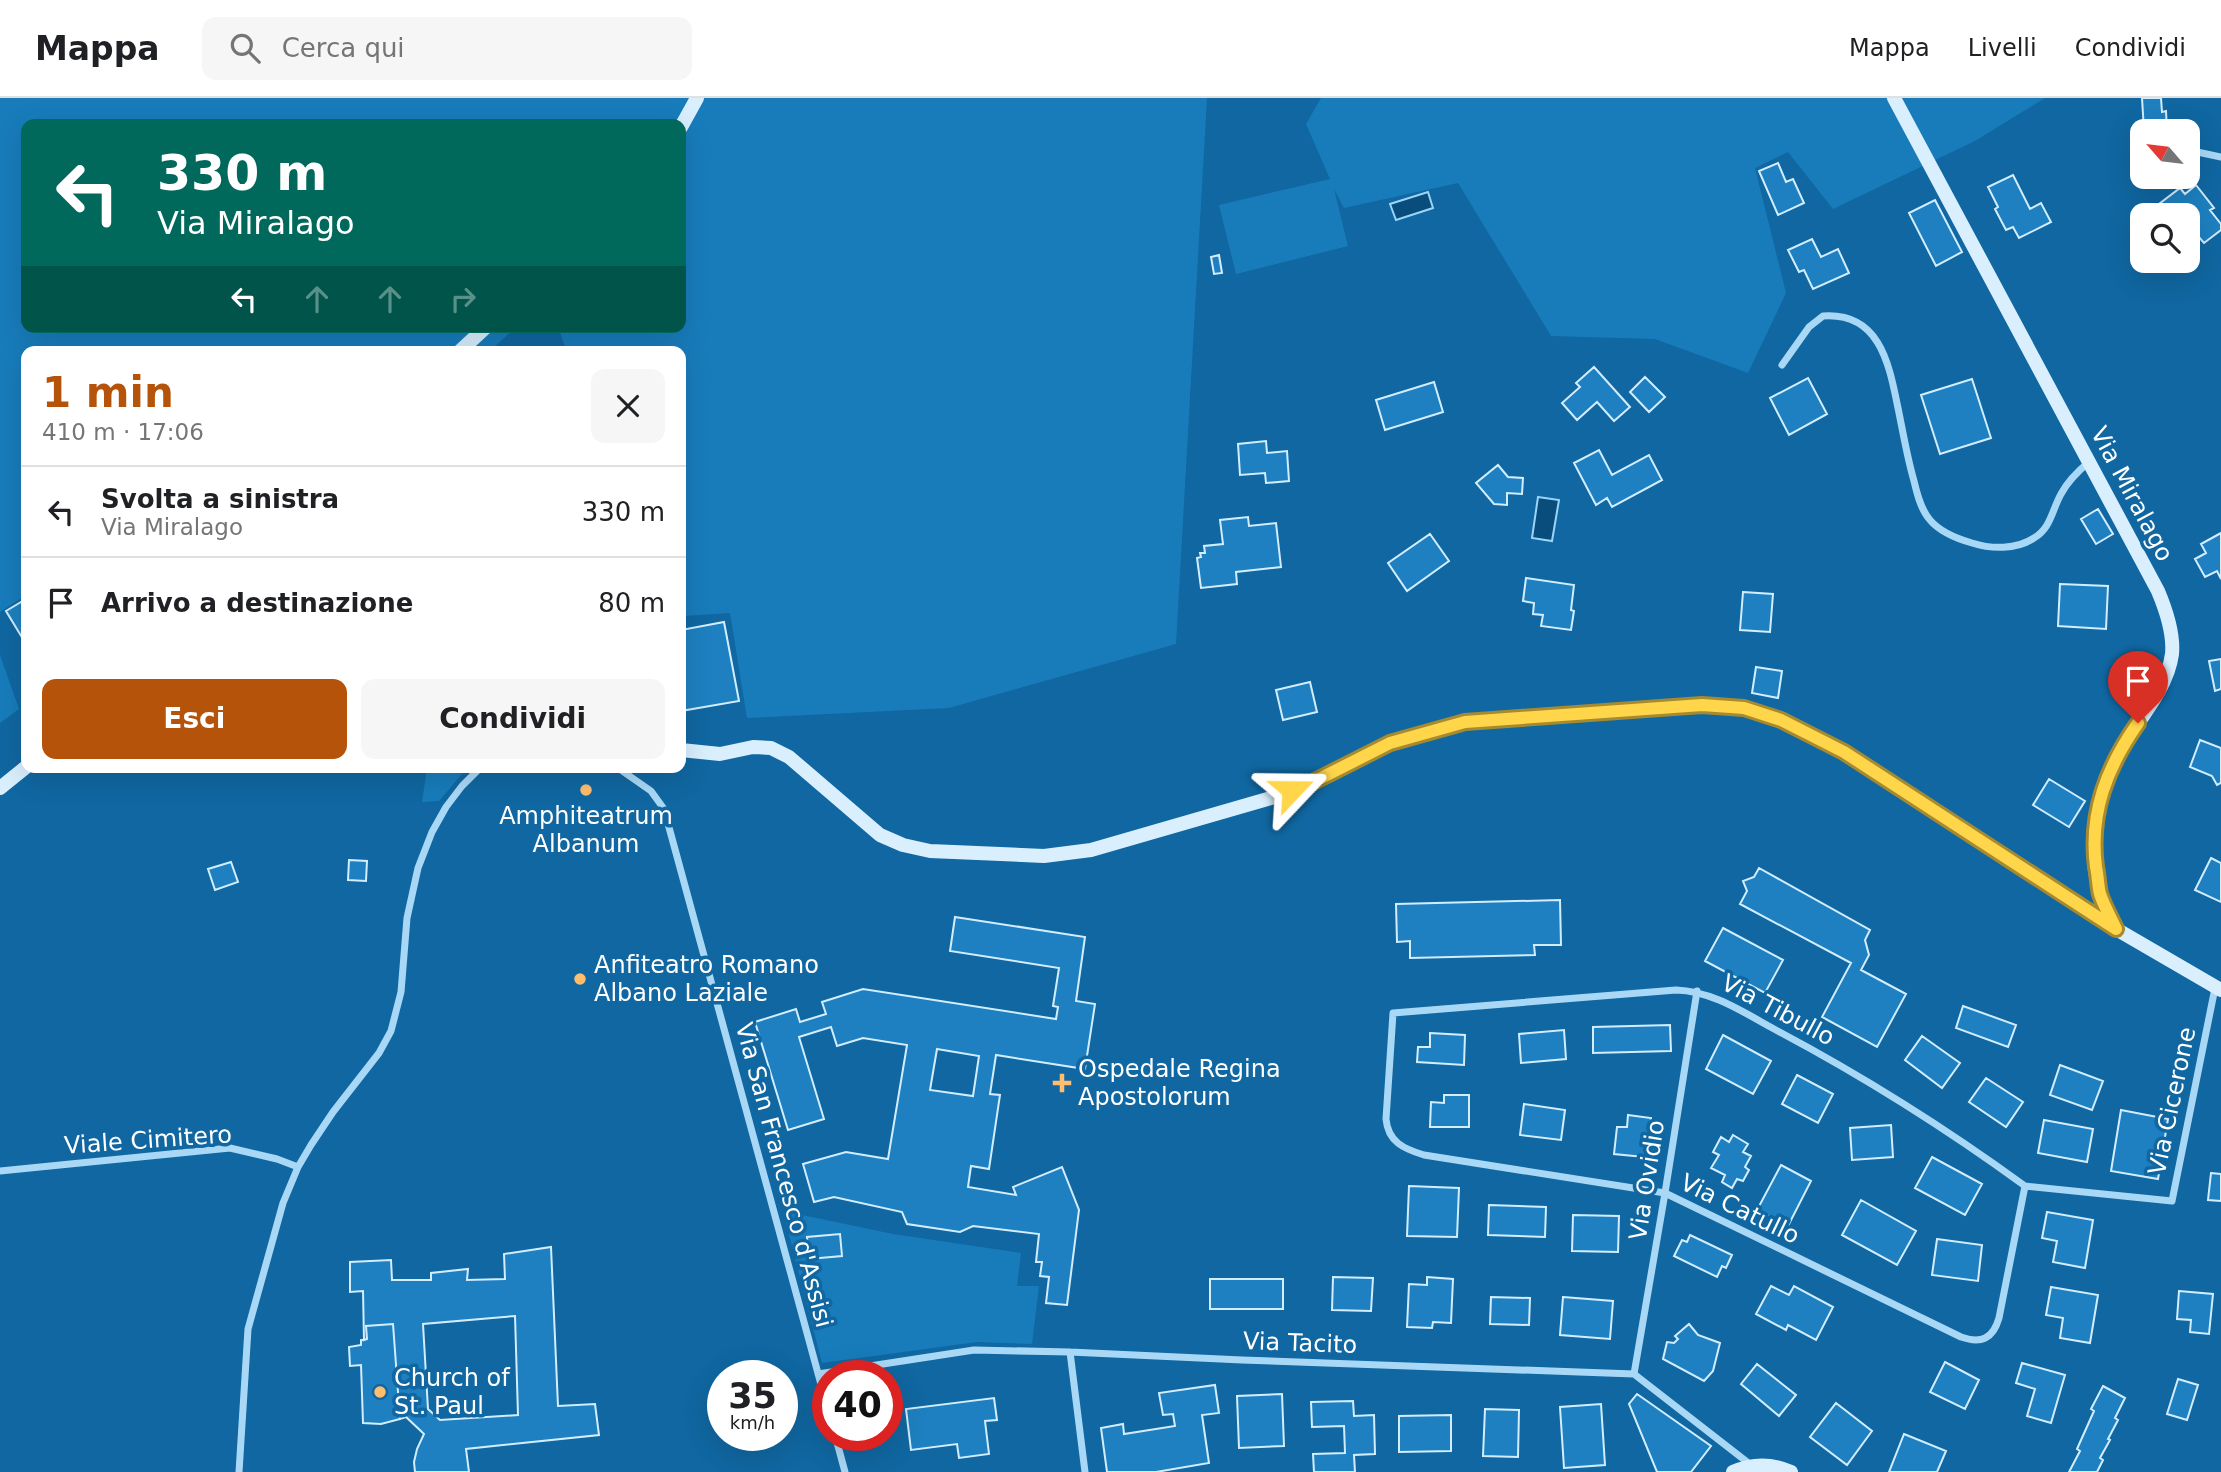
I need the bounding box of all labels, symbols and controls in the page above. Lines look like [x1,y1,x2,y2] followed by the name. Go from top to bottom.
[202,17,692,80] search box
[35,29,160,68] text: Mappa
[226,29,264,67] icon: search
[282,33,405,63] text: Cerca qui
[1849,34,1930,62] text: Mappa
[1968,34,2037,62] text: Livelli
[2075,34,2186,62] text: Condividi
[2130,119,2200,189] north arrow
[2130,119,2200,273] map controls
[157,145,327,202] text: 330 m
[42,147,133,238] icon: left
[2130,203,2200,273] button: search
[157,204,355,242] text: Via Miralago
[225,280,263,318] icon: left
[298,280,336,318] icon: ahead
[371,280,409,318] icon: ahead
[444,280,482,318] icon: right
[42,368,174,417] text: 1 min
[591,369,665,443] button: close
[42,419,204,445] text: 410 m · 17:06
[2085,422,2179,566] street label: Via Miralago
[101,484,339,514] text: Svolta a sinistra
[42,493,80,531] icon: left
[582,497,665,527] text: 330 m
[101,514,243,540] text: Via Miralago
[42,584,80,622] icon: arrive
[101,588,413,618] text: Arrivo a destinazione
[598,588,665,618] text: 80 m
[2108,651,2168,723] pin
[2119,662,2157,700] icon: arrive
[42,679,347,759] button: Esci
[361,679,665,759] button: Condividi
[1255,753,1329,827] position arrow
[578,782,594,798] marker: Amphiteatrum Albanum
[499,802,673,858] place label: Amphiteatrum Albanum
[594,951,819,1007] place label: Anfiteatro Romano Albano Laziale
[1717,969,1839,1051] street label: Via Tibullo
[572,971,588,987] marker: Anfiteatro Romano Albano Laziale
[730,1019,838,1331] street label: Via San Francesco d'Assisi
[2143,1025,2201,1177] street label: Via Cicerone
[1078,1055,1281,1111] place label: Ospedale Regina Apostolorum
[1052,1073,1072,1093] marker: Ospedale Regina Apostolorum
[1624,1118,1670,1242] street label: Via Ovidio
[63,1120,233,1160] street label: Viale Cimitero
[1676,1168,1804,1250] street label: Via Catullo
[1242,1327,1358,1359] street label: Via Tacito
[812,1360,903,1451] speed limit sign: 40
[394,1364,510,1420] place label: Church of St. Paul
[728,1376,777,1416] text: 35
[372,1384,388,1400] marker: Church of St. Paul
[730,1412,775,1433] text: km/h

